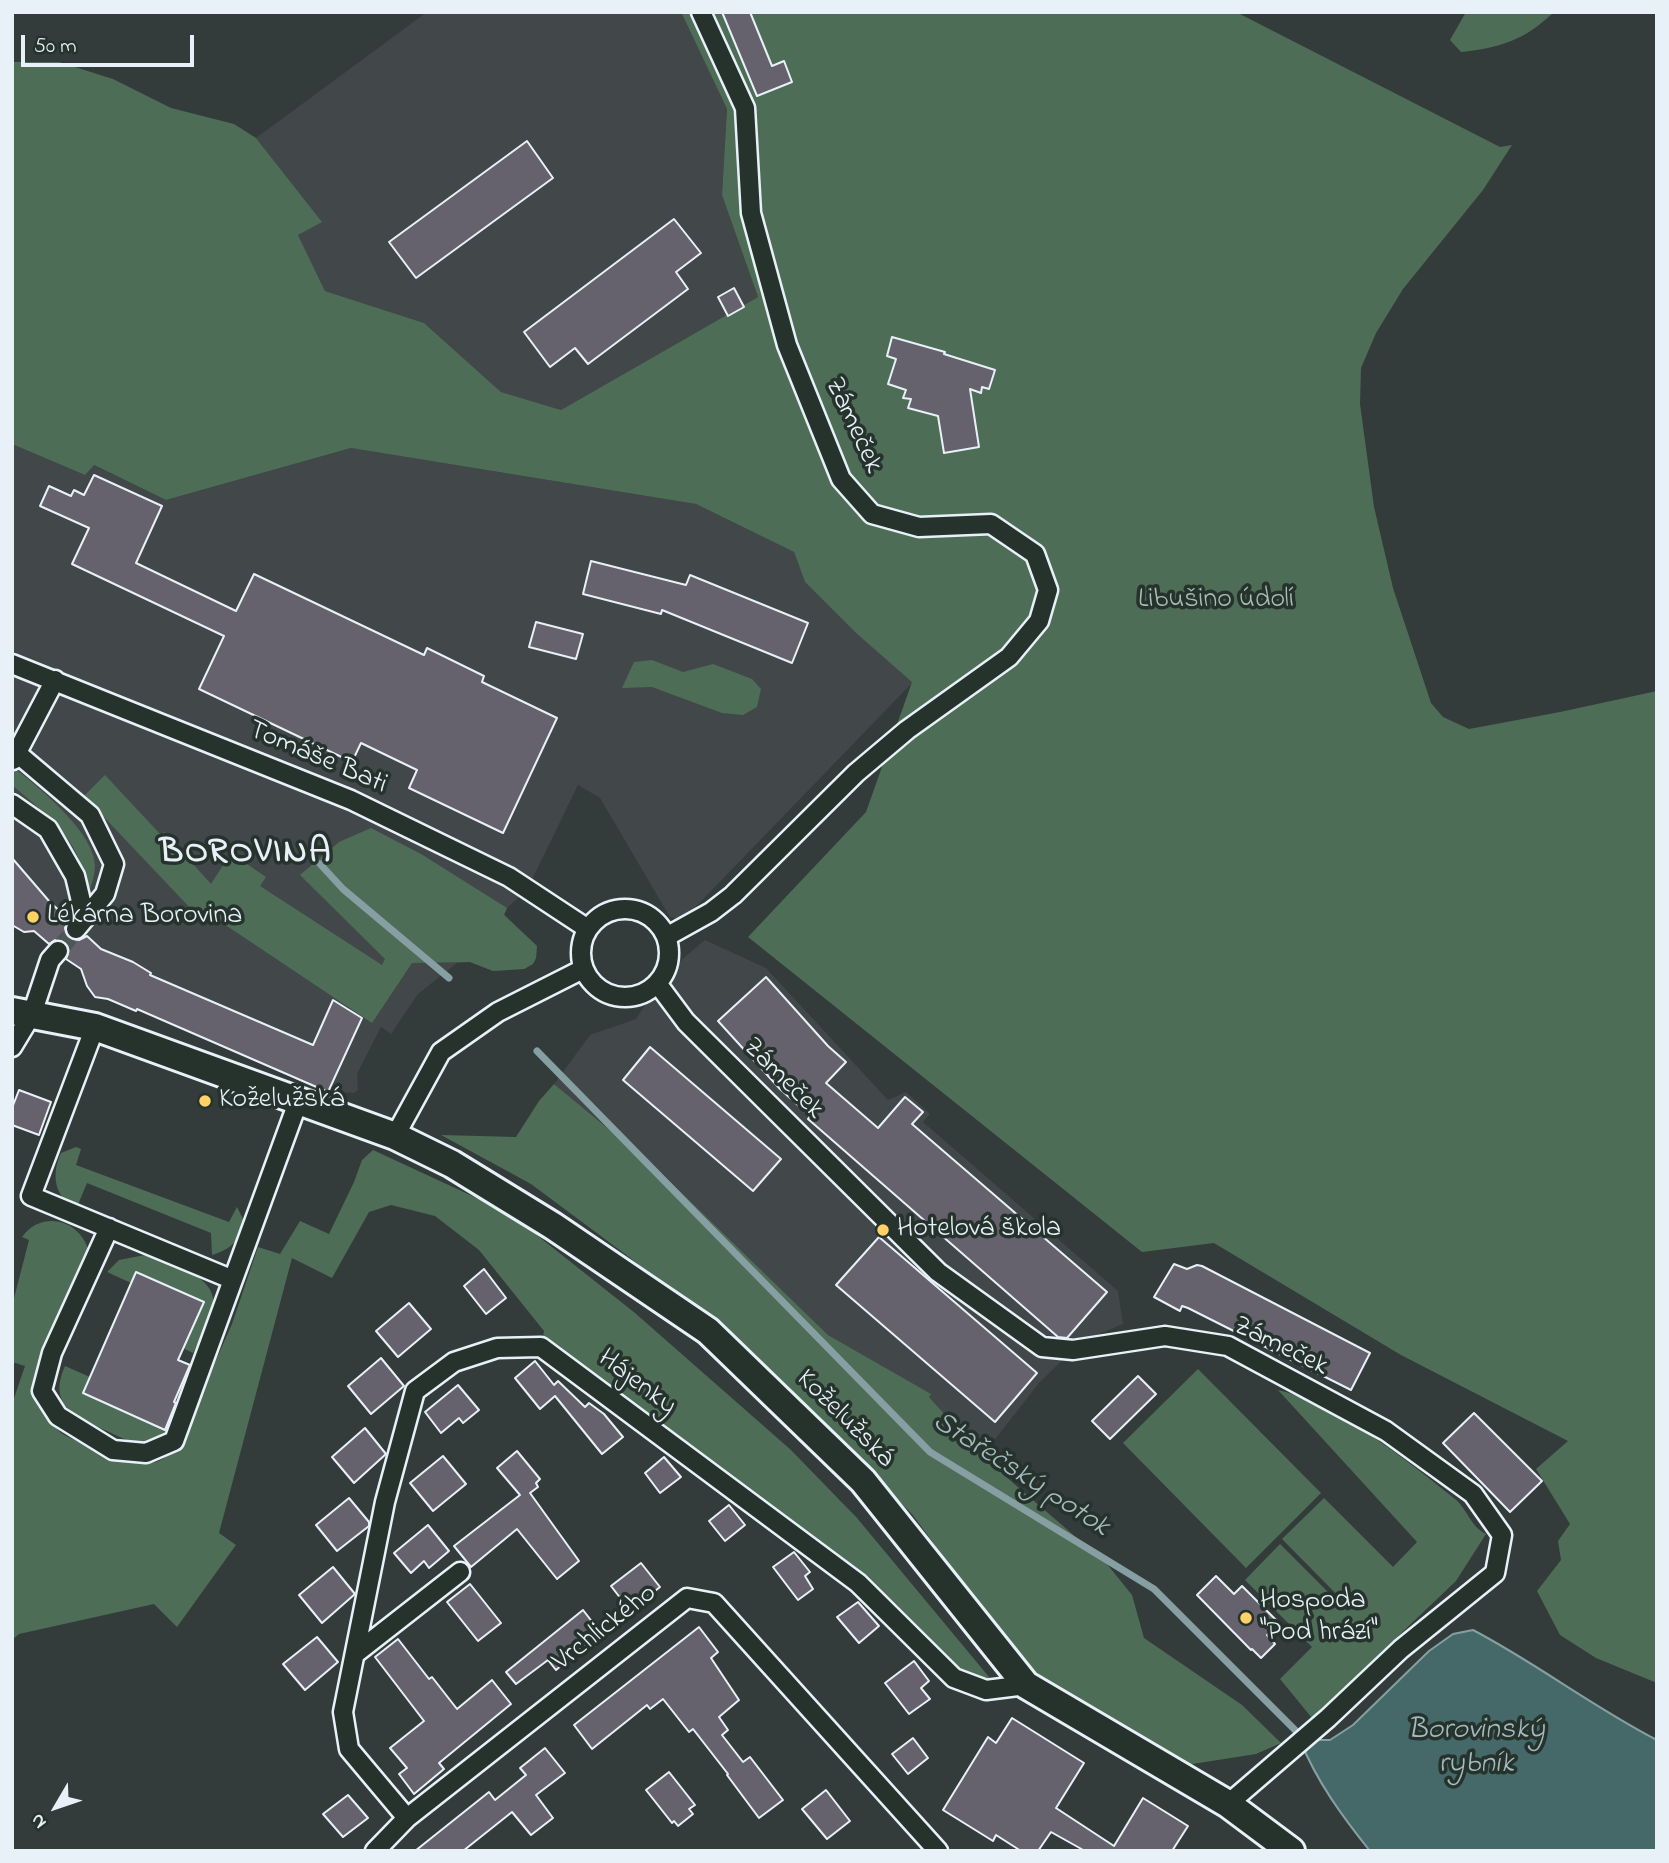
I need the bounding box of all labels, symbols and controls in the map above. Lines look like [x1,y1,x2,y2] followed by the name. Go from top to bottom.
[24,21,198,65] scale bar
[34,32,77,62] text: 50 m
[815,373,889,479] street label: Zámeček
[1138,584,1294,618] park label: Libušino údolí
[243,715,391,803] street label: Tomáše Bati
[160,834,332,876] district label: BOROVINA
[47,900,242,934] place label: Lékárna Borovina
[25,909,41,925] marker: Lékárna Borovina
[734,1032,830,1128] street label: Zámeček
[219,1084,344,1118] place label: Koželužská
[197,1093,213,1109] marker: Koželužská
[897,1213,1061,1247] place label: Hotelová škola
[875,1222,891,1238] marker: Hotelová škola
[1227,1311,1333,1385] street label: Zámeček
[590,1343,682,1425] street label: Hájenky
[788,1364,900,1476] street label: Koželužská
[925,1405,1115,1547] water label: Stařečský potok
[547,1578,665,1680] street label: Vrchlického
[1260,1585,1378,1651] place label: Hospoda "Pod hrází"
[1238,1610,1254,1626] marker: Hospoda "Pod hrází"
[1407,1714,1545,1784] water label: Borovinský rybník
[21,1772,91,1842] north arrow
[25,1807,54,1834] text: N

